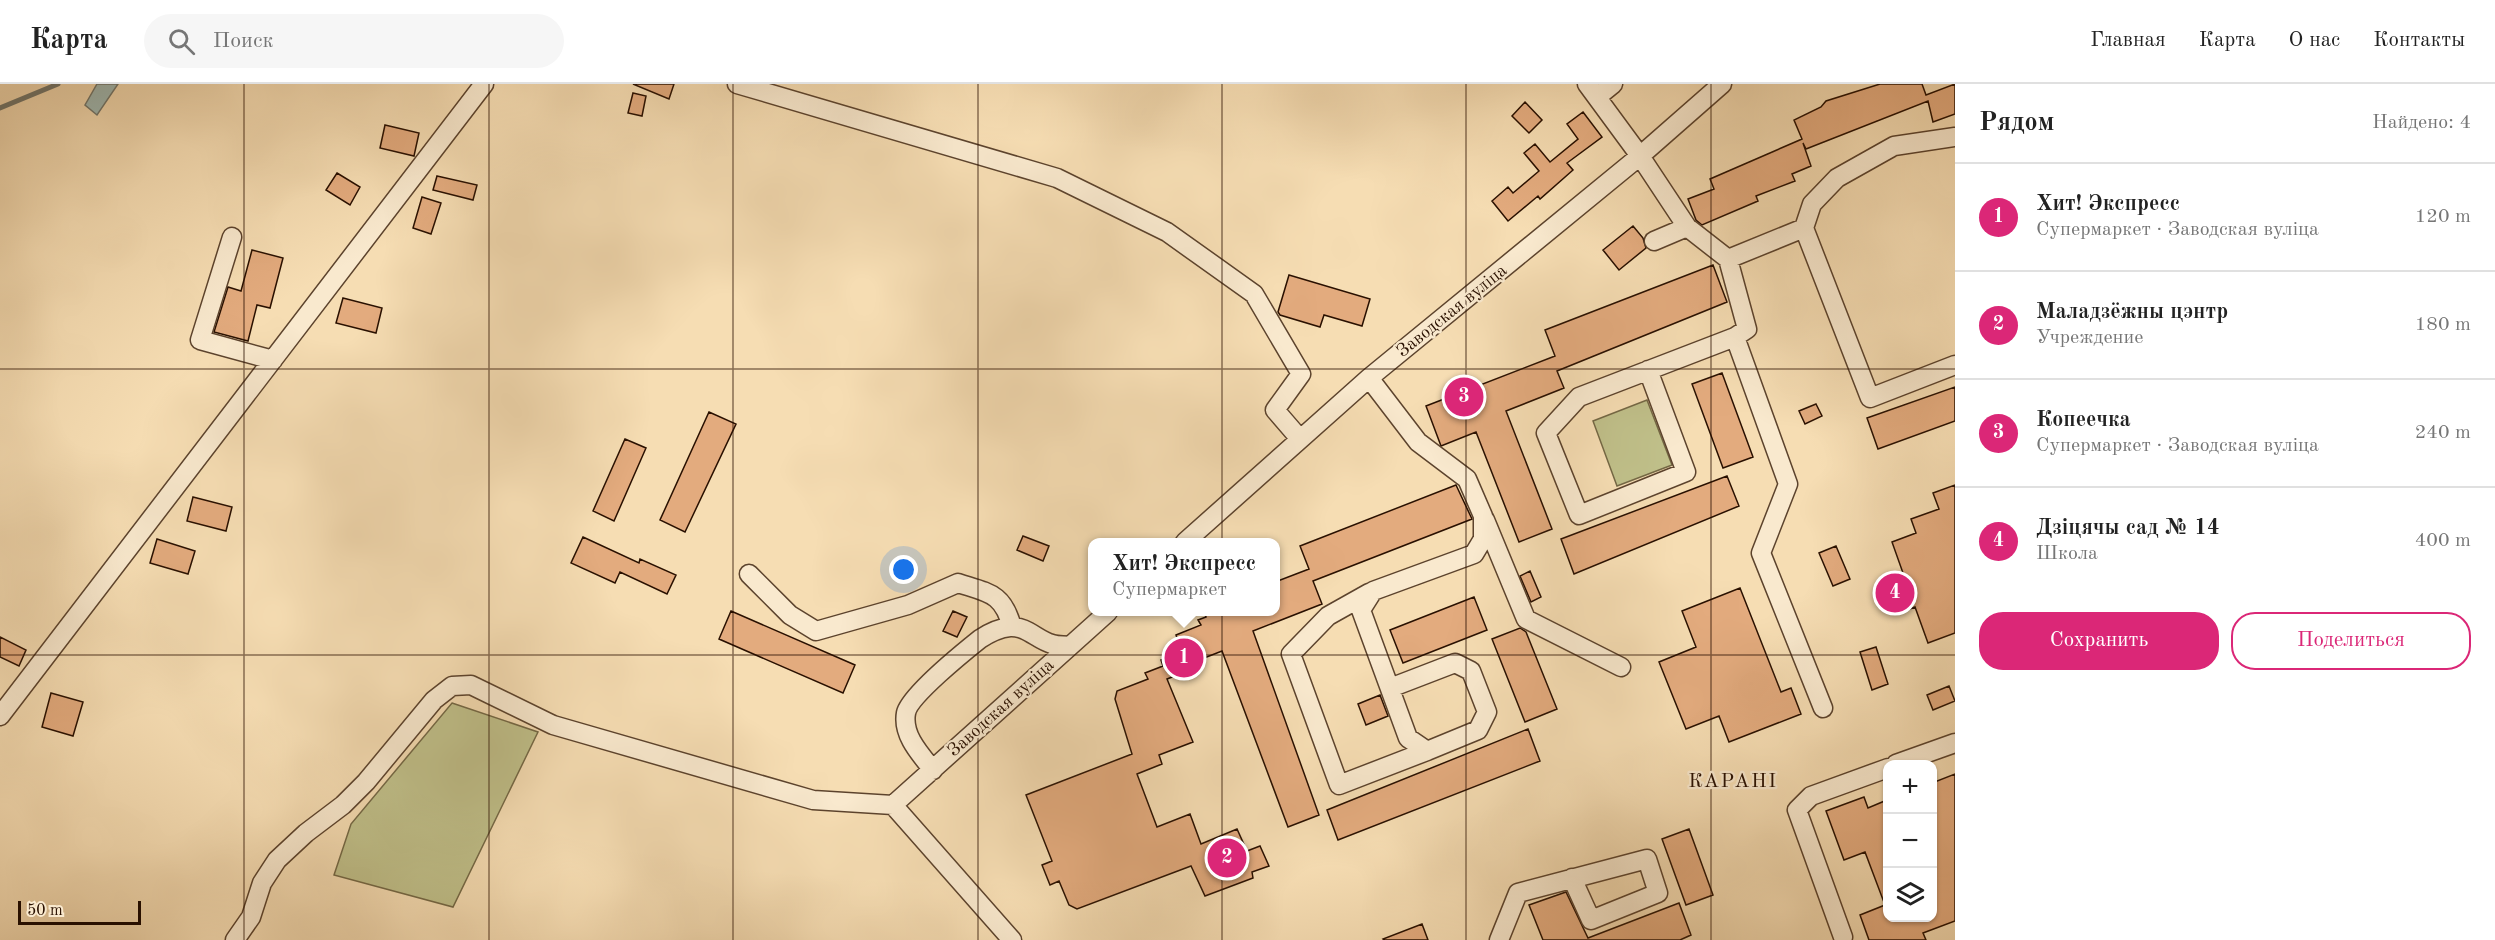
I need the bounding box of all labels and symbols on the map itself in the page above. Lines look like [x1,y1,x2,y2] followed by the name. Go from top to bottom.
[1393,261,1511,361] street label: Заводская вуліца
[1444,374,1484,420] pin: 3
[889,555,918,584] your location
[1876,570,1914,616] pin: 4
[1164,636,1204,680] pin: 1
[944,656,1058,760] street label: Заводская вуліца
[1688,772,1778,792] district label: КАРАНІ
[1208,836,1246,880] pin: 2
[18,898,141,926] scale bar

